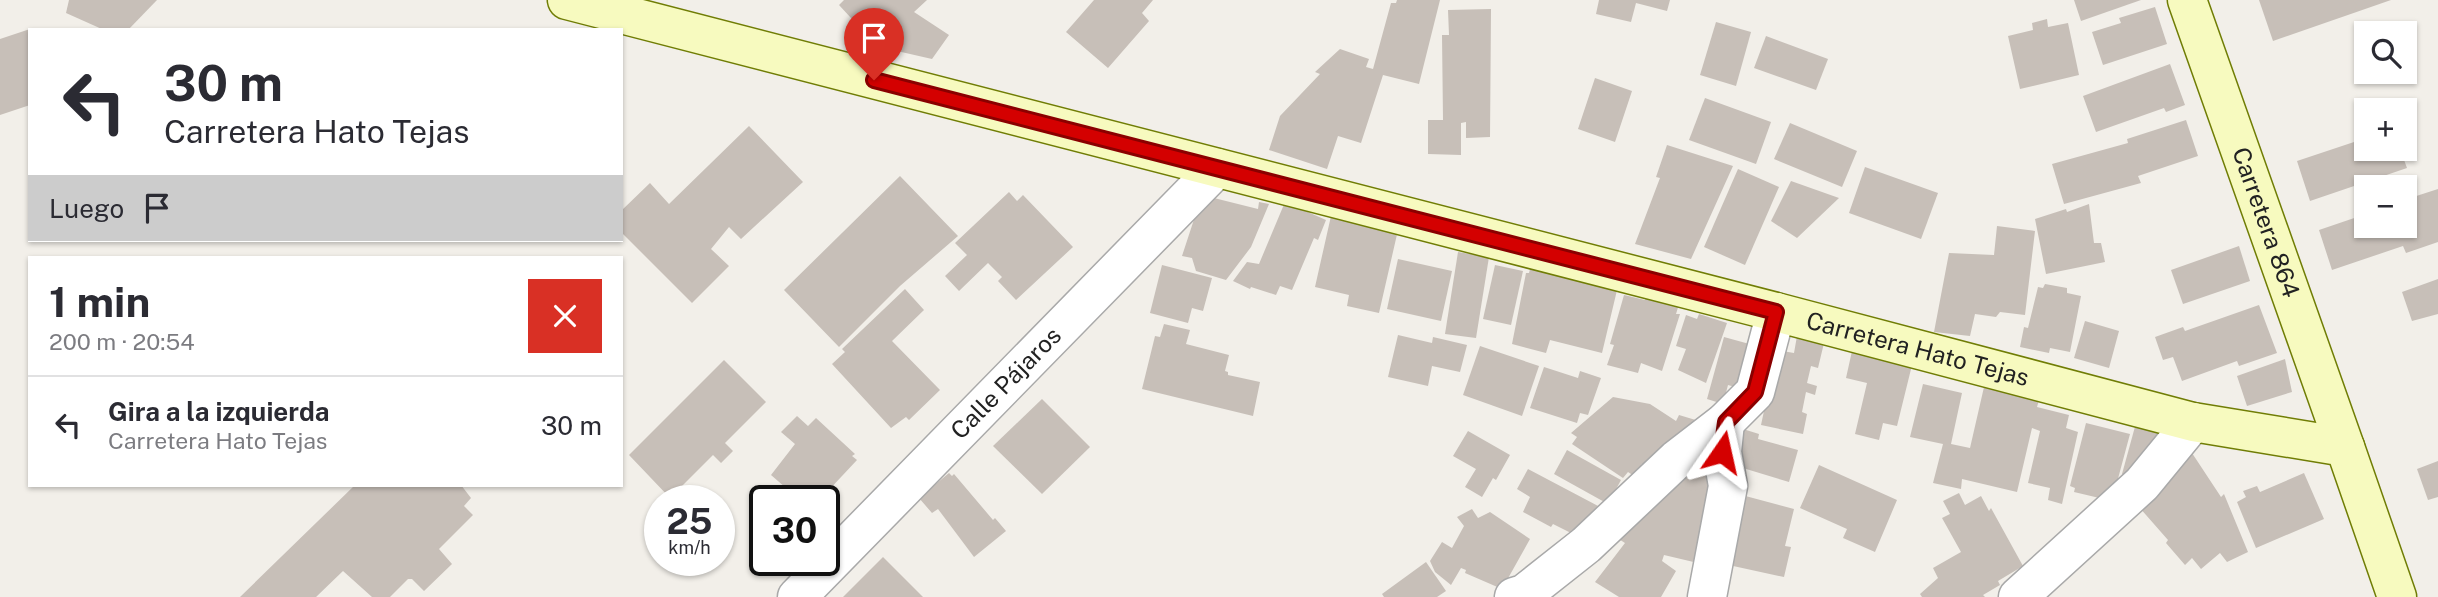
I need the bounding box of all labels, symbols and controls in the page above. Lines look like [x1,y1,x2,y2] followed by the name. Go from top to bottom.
[844,8,904,80] pin
[855,19,893,57] icon: arrive
[2354,21,2417,238] map controls
[2354,21,2417,84] button: search
[164,54,283,112] text: 30 m
[49,56,140,147] icon: left
[2354,98,2417,161] button: +
[164,113,469,150] text: Carretera Hato Tejas
[2227,143,2306,301] street label: Carretera 864
[2354,175,2417,238] button: −
[138,189,176,227] icon: arrive
[49,193,124,224] text: Luego
[49,277,150,326] text: 1 min
[528,279,602,353] button: close
[1803,306,2032,391] street label: Carretera Hato Tejas
[945,321,1066,444] street label: Calle Pájaros
[49,328,195,355] text: 200 m · 20:54
[108,396,330,427] text: Gira a la izquierda
[49,406,87,444] icon: left
[541,410,602,441] text: 30 m
[1685,415,1759,489] position arrow
[108,427,327,454] text: Carretera Hato Tejas
[749,485,840,576] speed limit sign: 30
[667,501,712,542] text: 25
[668,537,711,558] text: km/h

